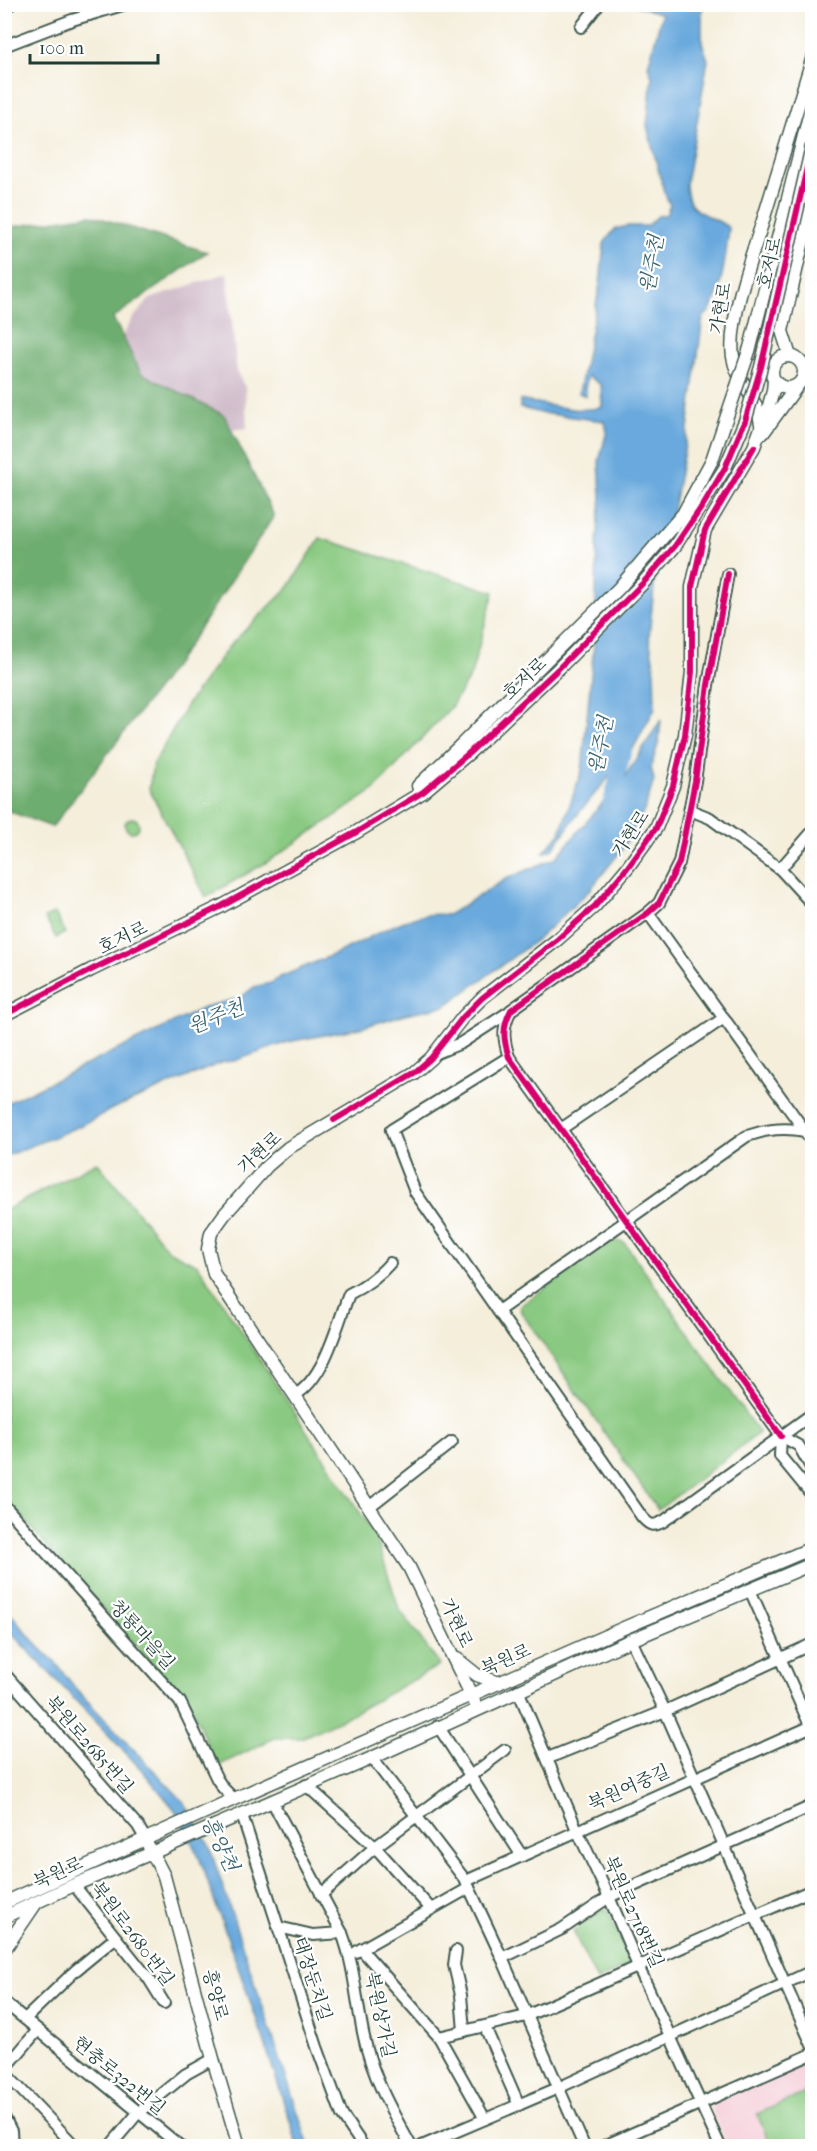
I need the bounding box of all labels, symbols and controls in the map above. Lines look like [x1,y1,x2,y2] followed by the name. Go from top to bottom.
[30,27,158,65] scale bar
[39,38,84,59] text: 100 m
[636,232,669,295] water label: 원주천
[754,235,786,291] street label: 호저로
[706,280,736,336] street label: 가현로
[499,653,551,705] street label: 호저로
[584,713,618,776] water label: 원주천
[608,806,654,862] street label: 가현로
[95,917,151,959] street label: 호저로
[185,995,249,1039] water label: 원주천
[234,1128,286,1178] street label: 가현로
[435,1595,477,1651] street label: 가현로
[105,1596,179,1674] street label: 청룡마을길
[478,1640,534,1680] street label: 북원로
[41,1692,137,1798] street label: 북원로2685번길
[585,1761,673,1815] street label: 북원여중길
[197,1813,244,1877] water label: 흥양천
[30,1853,86,1893] street label: 북원로
[599,1853,667,1971] street label: 북원로2718번길
[86,1878,178,1990] street label: 북원로2680번길
[289,1934,335,2024] street label: 태장둔치길
[198,1967,232,2023] street label: 흥양로
[361,1970,399,2060] street label: 북원상가길
[69,2032,169,2120] street label: 현충로322번길

